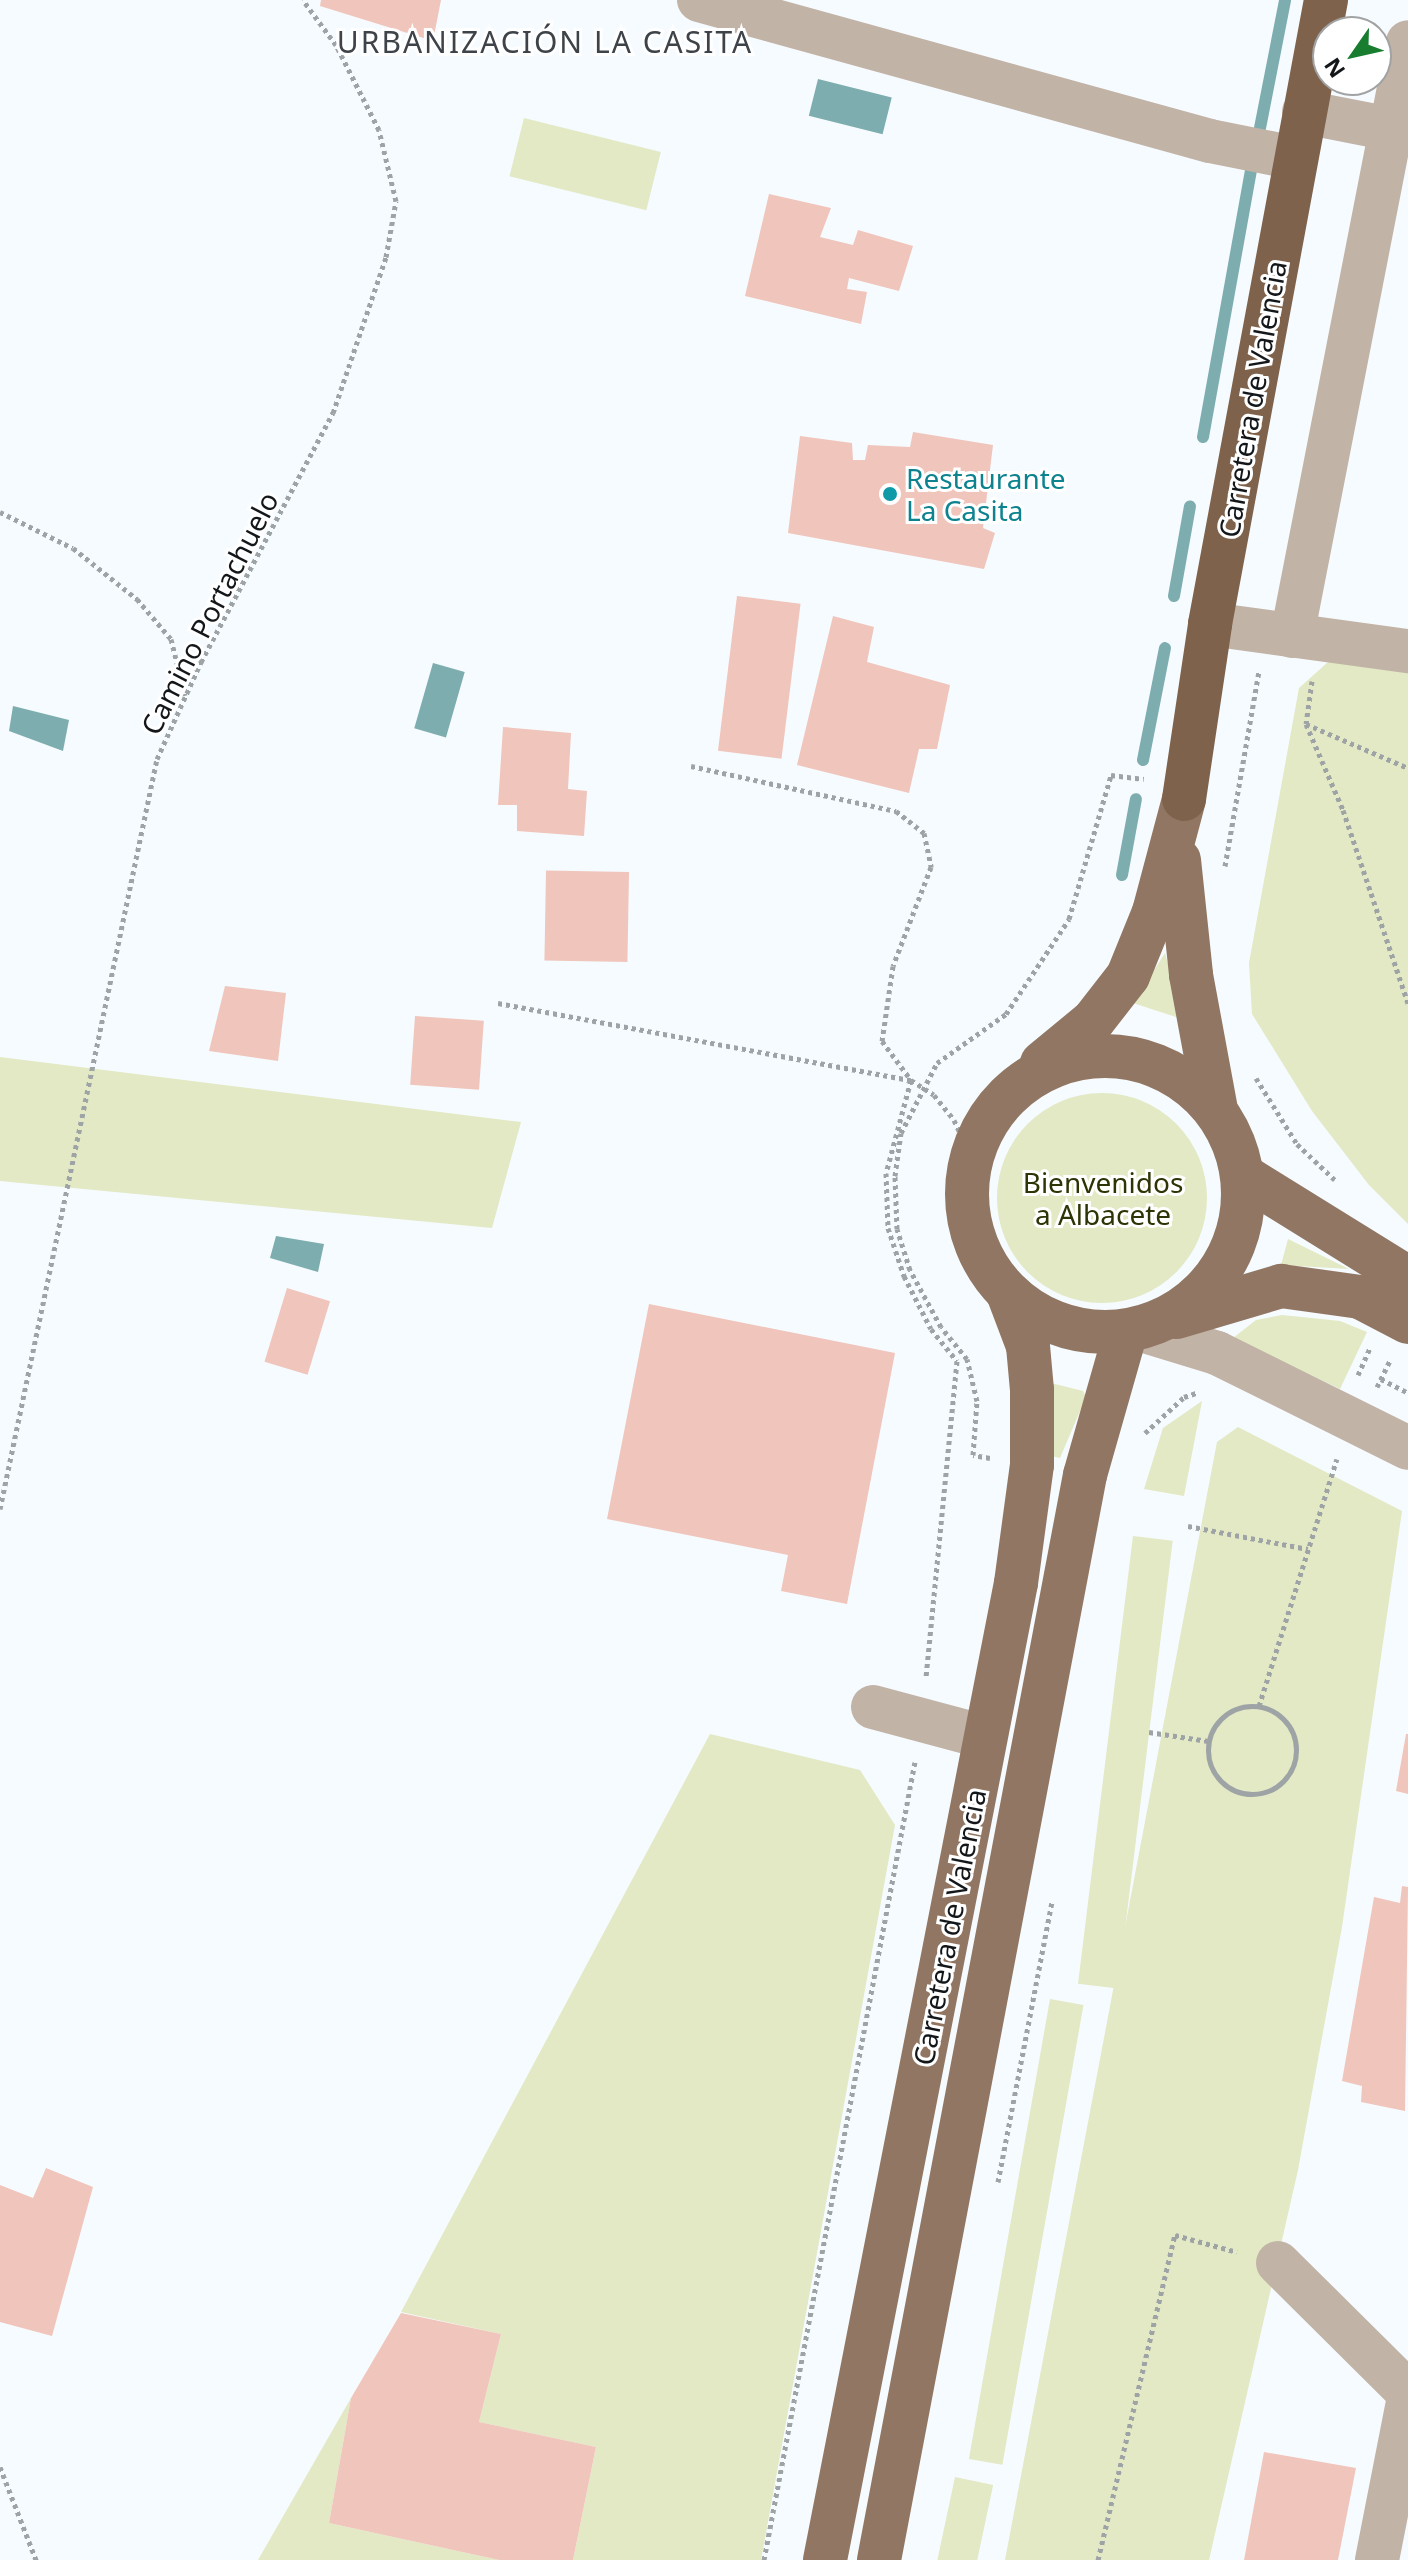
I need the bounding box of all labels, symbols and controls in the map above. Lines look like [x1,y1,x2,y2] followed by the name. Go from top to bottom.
[1312,16,1392,96] north arrow
[337,24,753,60] district label: URBANIZACIÓN LA CASITA
[1316,53,1351,84] text: N
[1211,258,1293,540] street label: Carretera de Valencia
[906,461,1066,527] place label: Restaurante La Casita
[881,485,899,503] marker: Restaurante La Casita
[133,486,285,740] street label: Camino Portachuelo
[1023,1165,1183,1231] park label: Bienvenidos a Albacete
[906,1786,992,2068] street label: Carretera de Valencia

